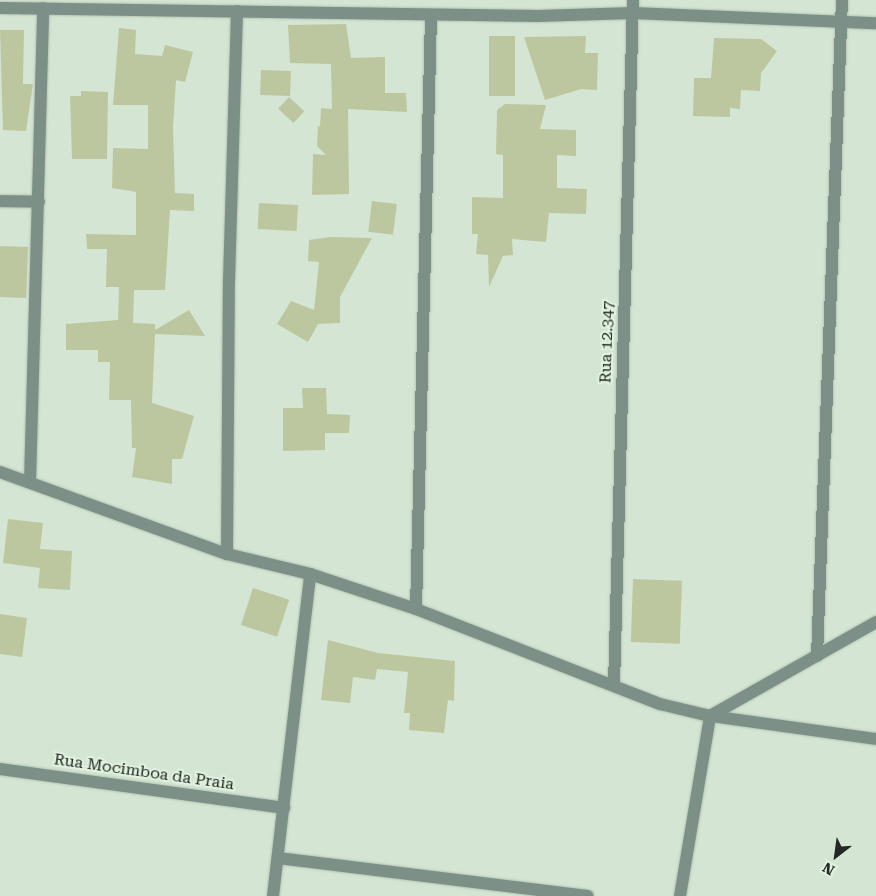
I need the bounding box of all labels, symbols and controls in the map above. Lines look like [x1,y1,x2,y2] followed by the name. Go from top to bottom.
[596,300,618,384] street label: Rua 12.347
[53,750,235,794] street label: Rua Mocimboa da Praia
[811,831,861,881] north arrow
[820,859,837,879] text: N

